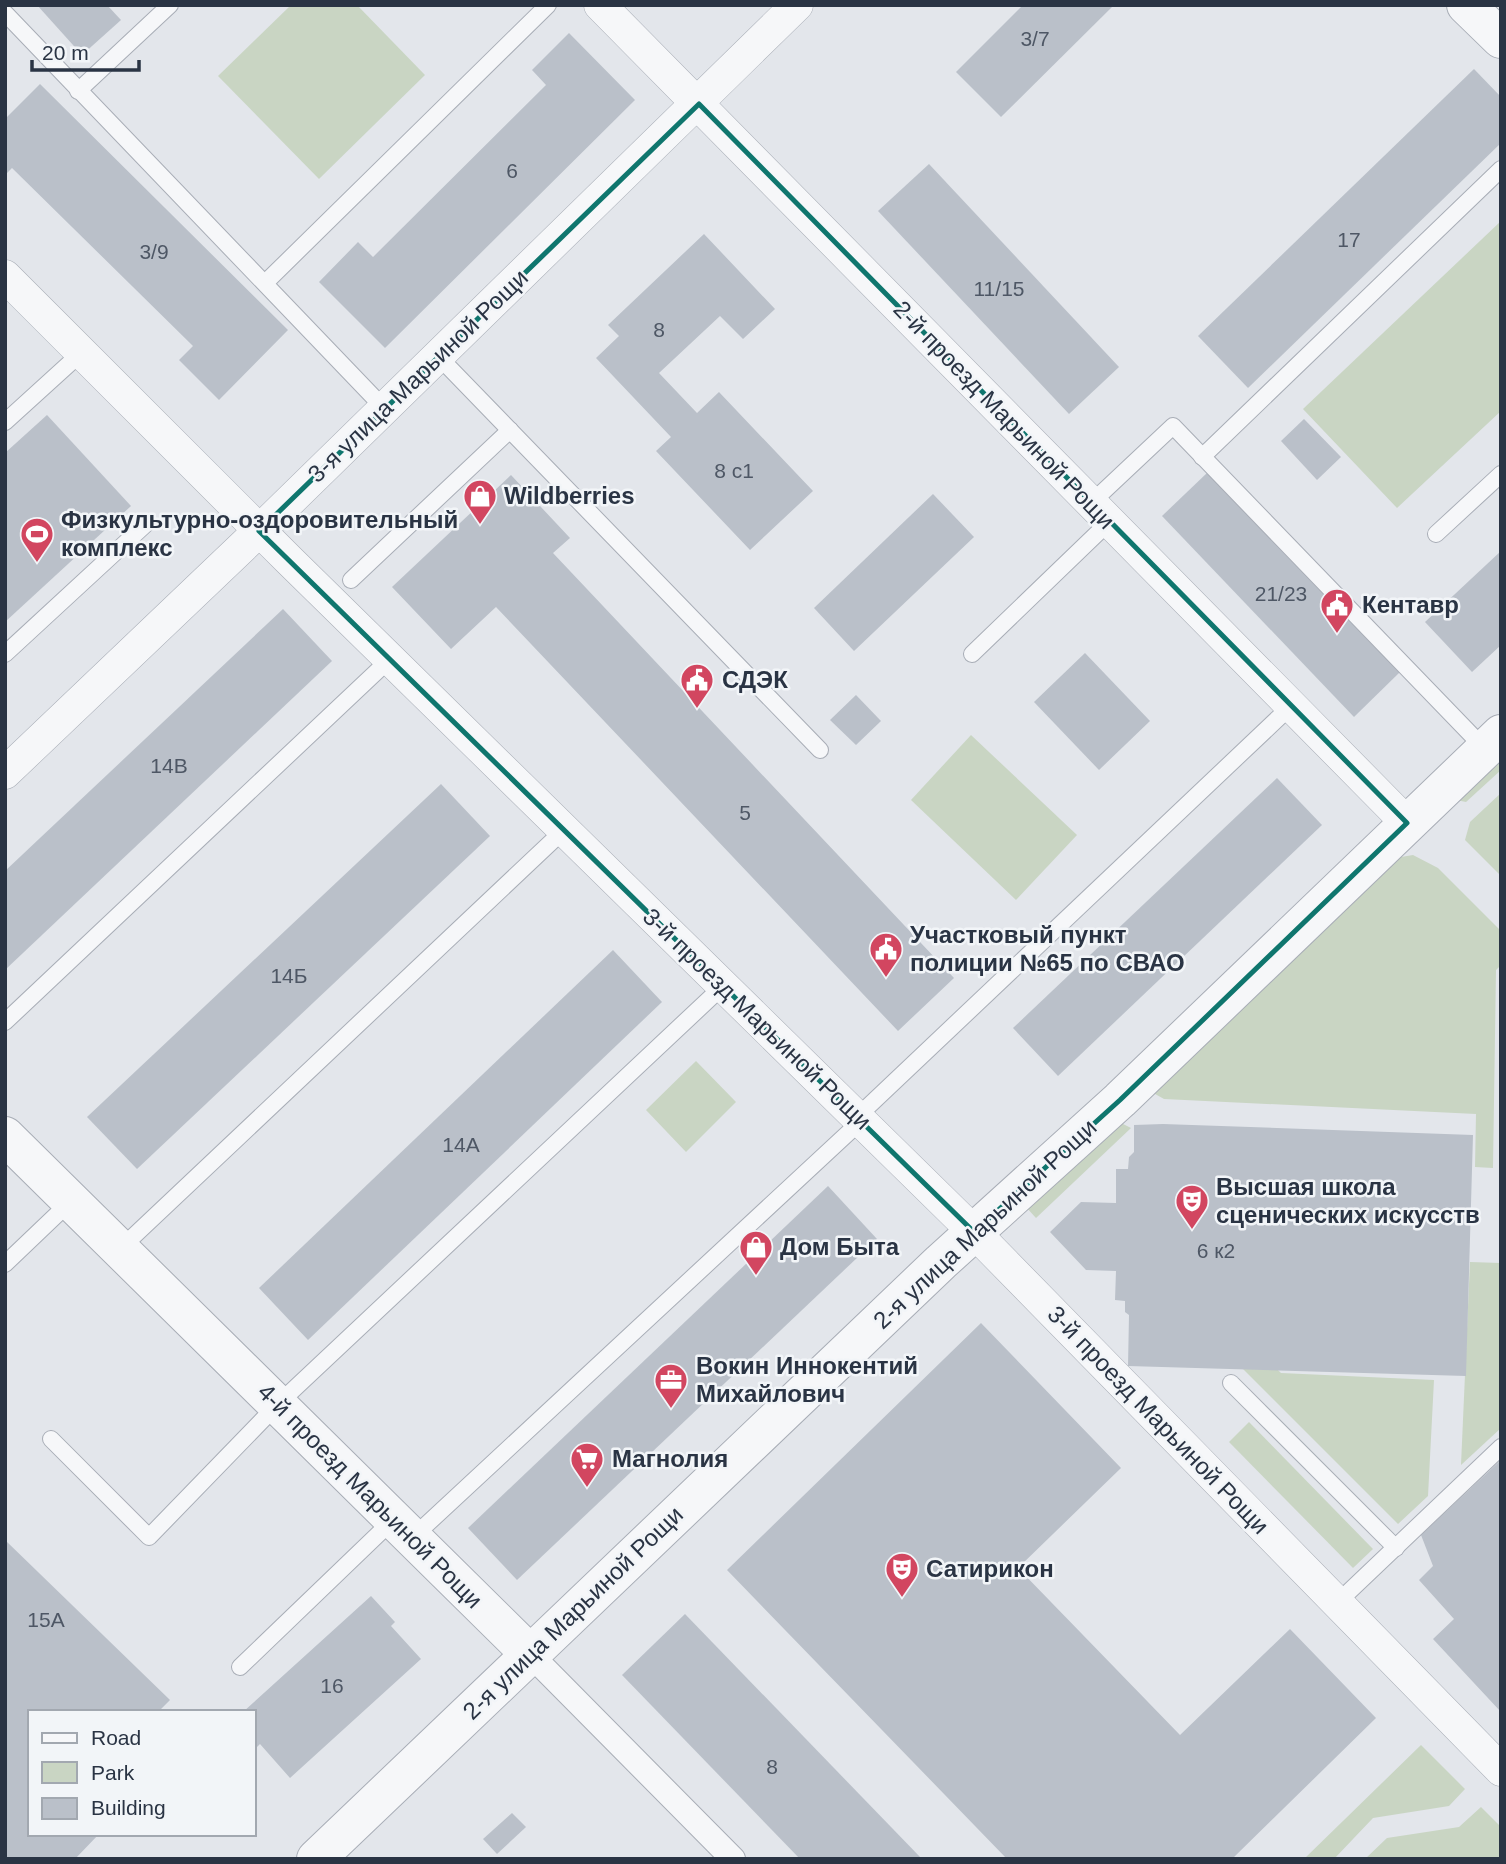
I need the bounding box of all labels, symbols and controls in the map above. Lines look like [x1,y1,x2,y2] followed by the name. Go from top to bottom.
[1020,27,1050,50] house number: 3/7
[32,28,138,72] scale bar
[42,41,89,64] text: 20 m
[506,159,518,182] house number: 6
[1337,228,1361,251] house number: 17
[139,240,169,263] house number: 3/9
[302,264,533,488] street label: 3-я улица Марьиной Рощи
[974,277,1025,300] house number: 11/15
[888,295,1120,534] street label: 2-й проезд Марьиной Рощи
[653,318,665,341] house number: 8
[714,459,754,482] house number: 8 с1
[461,477,499,526] shop icon: Wildberries
[504,482,635,509] place label: Wildberries
[61,506,458,561] place label: Физкультурно-оздоровительный комплекс
[18,515,56,564] sports icon: Физкультурно-оздоровительный комплекс
[1255,582,1307,605] house number: 21/23
[1318,586,1356,635] public building icon: Кентавр
[1362,591,1459,618] place label: Кентавр
[678,661,716,710] public building icon: СДЭК
[722,666,788,693] place label: СДЭК
[150,754,188,777] house number: 14В
[739,801,751,824] house number: 5
[638,903,877,1135] street label: 3-й проезд Марьиной Рощи
[910,921,1185,976] place label: Участковый пункт полиции №65 по СВАО
[867,930,905,979] public building icon: Участковый пункт полиции №65 по СВАО
[270,964,308,987] house number: 14Б
[868,1113,1102,1334] street label: 2-я улица Марьиной Рощи
[442,1133,480,1156] house number: 14А
[1216,1173,1480,1228] place label: Высшая школа сценических искусств
[1173,1182,1211,1231] theatre icon: Высшая школа сценических искусств
[737,1228,775,1277] shop icon: Дом Быта
[780,1233,900,1260] place label: Дом Быта
[1197,1239,1235,1262] house number: 6 к2
[1042,1300,1274,1539] street label: 3-й проезд Марьиной Рощи
[696,1352,918,1407] place label: Вокин Иннокентий Михайлович
[652,1361,690,1410] office icon: Вокин Иннокентий Михайлович
[253,1378,488,1613] street label: 4-й проезд Марьиной Рощи
[568,1440,606,1489] supermarket icon: Магнолия
[612,1445,728,1472] place label: Магнолия
[457,1501,688,1725] street label: 2-я улица Марьиной Рощи
[883,1550,921,1599] theatre icon: Сатирикон
[926,1555,1054,1582] place label: Сатирикон
[27,1608,65,1631] house number: 15А
[320,1674,344,1697] house number: 16
[28,1710,256,1836] legend
[91,1726,141,1749] text: Road
[766,1755,778,1778] house number: 8
[91,1761,135,1784] text: Park
[91,1796,166,1819] text: Building

